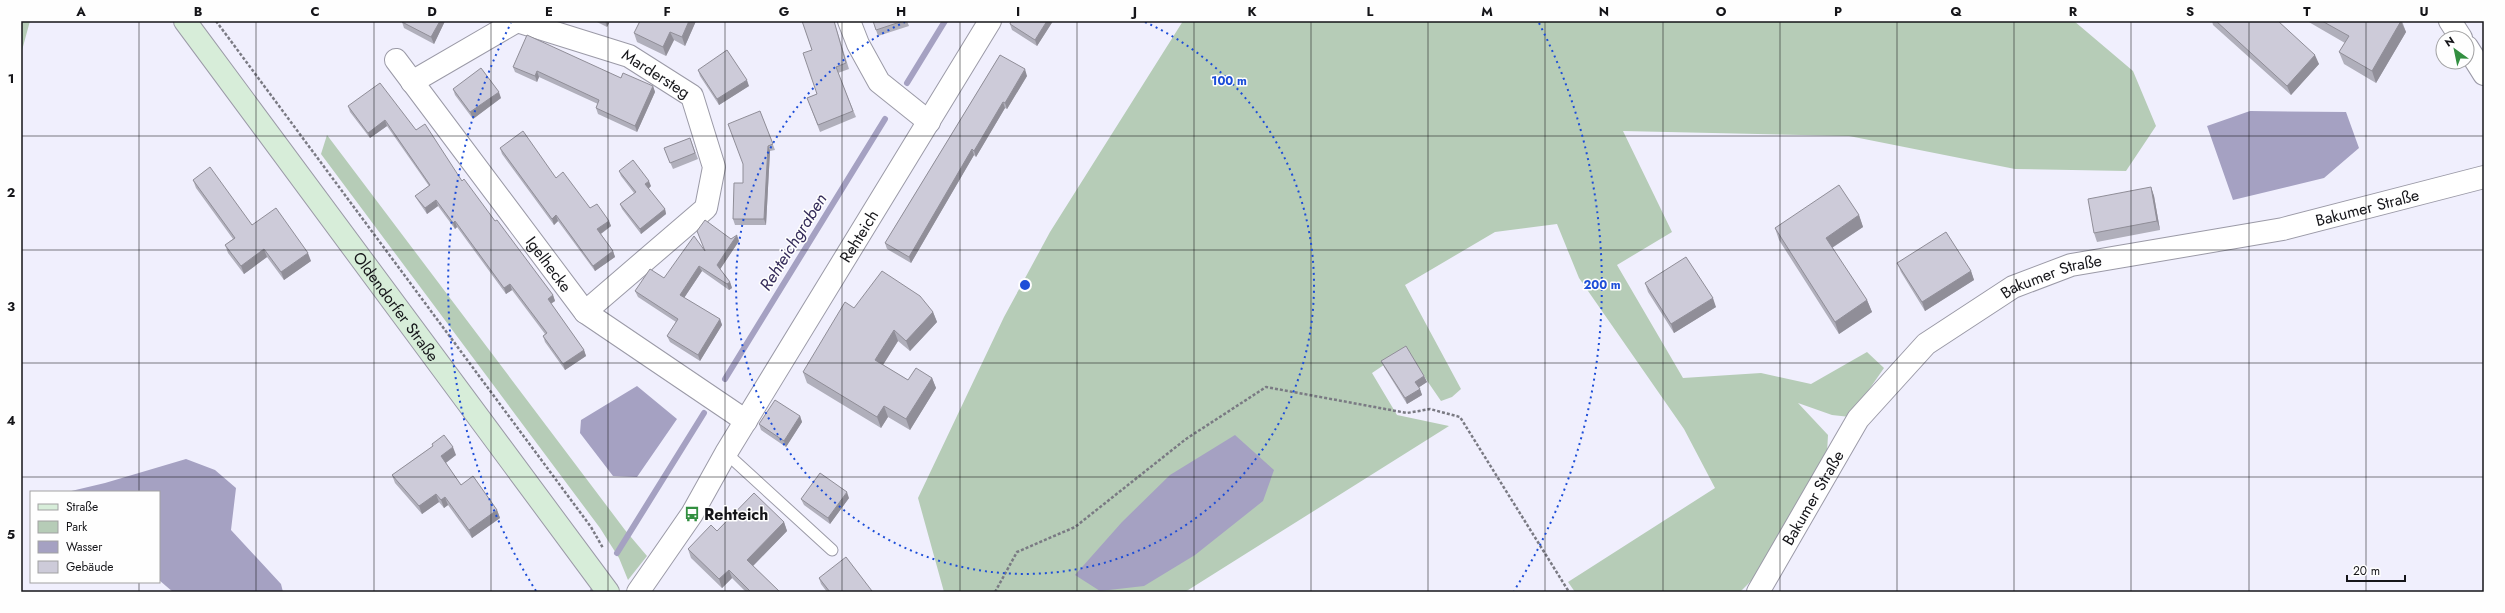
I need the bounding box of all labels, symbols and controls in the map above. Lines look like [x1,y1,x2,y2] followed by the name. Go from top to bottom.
[75,2,86,21] text: A
[194,2,203,21] text: B
[310,2,320,21] text: C
[427,2,437,21] text: D
[545,2,553,21] text: E
[663,2,671,21] text: F
[779,2,790,21] text: G
[896,2,906,21] text: H
[1016,2,1020,21] text: I
[1130,2,1137,21] text: J
[1247,2,1257,21] text: K
[1367,2,1374,21] text: L
[1481,2,1493,21] text: M
[1599,2,1609,21] text: N
[1716,2,1727,21] text: O
[1834,2,1842,21] text: P
[1950,2,1962,21] text: Q
[2069,2,2078,21] text: R
[2186,2,2194,21] text: S
[2303,2,2311,21] text: T
[2419,2,2429,21] text: U
[2435,30,2475,70] north arrow
[2442,33,2458,51] text: N
[617,43,694,104] street label: Mardersteg
[8,69,14,88] text: 1
[1211,72,1247,90] text: 100 m
[7,183,15,202] text: 2
[2313,183,2421,232] street label: Bakumer Straße
[753,189,833,295] water label: Rehteichgraben
[834,206,884,267] street label: Rehteich
[520,232,577,297] street label: Igelhecke
[347,247,444,366] street label: Oldendorfer Straße
[1996,249,2104,304] street label: Bakumer Straße
[1583,276,1621,294] text: 200 m
[1018,278,1032,292] centre of rings
[7,297,15,316] text: 3
[6,411,16,430] text: 4
[1776,446,1849,550] street label: Bakumer Straße
[30,491,160,583] legend
[66,498,98,516] text: Straße
[704,503,768,526] place label: Rehteich
[683,505,701,523] bus stop icon: Rehteich
[66,518,88,536] text: Park
[7,525,15,544] text: 5
[66,538,103,556] text: Wasser
[2347,557,2405,583] scale bar
[66,558,113,576] text: Gebäude
[2353,562,2380,580] text: 20 m

